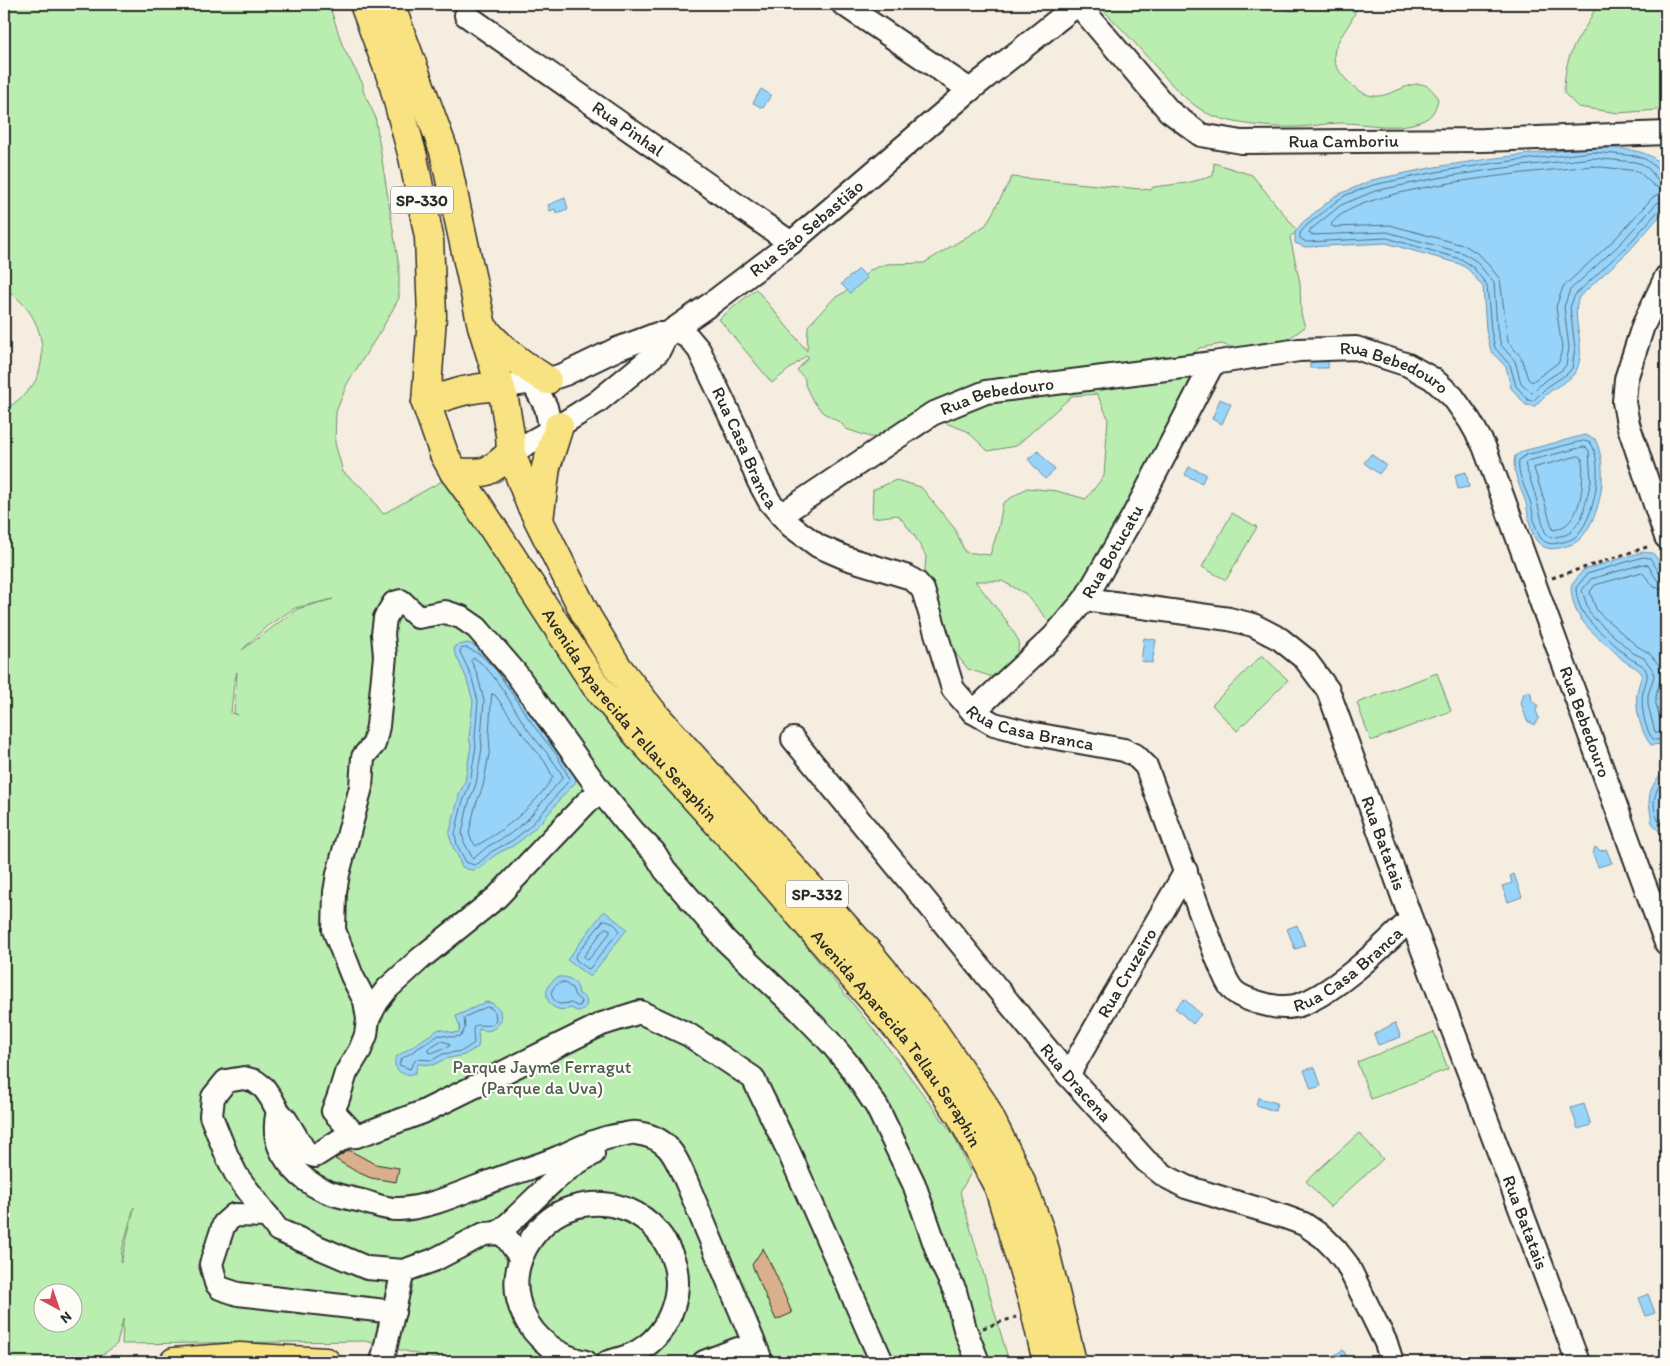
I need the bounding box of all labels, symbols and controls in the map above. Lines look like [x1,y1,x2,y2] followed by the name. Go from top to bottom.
[588,96,668,161] street label: Rua Pinhal
[1288,130,1399,153] street label: Rua Camboriu
[745,175,868,282] street label: Rua São Sebastião
[391,186,453,214] road number: SP-330
[1339,337,1453,399] street label: Rua Bebedouro
[937,372,1055,420] street label: Rua Bebedouro
[707,383,783,514] street label: Rua Casa Branca
[1077,501,1148,603] street label: Rua Botucatu
[537,604,722,827] street label: Avenida Aparecida Tellau Seraphin
[1555,663,1615,781] street label: Rua Bebedouro
[961,701,1096,756] street label: Rua Casa Branca
[1356,793,1411,893] street label: Rua Batatais
[786,881,848,908] road number: SP-332
[1291,922,1408,1017] street label: Rua Casa Branca
[1092,924,1162,1022] street label: Rua Cruzeiro
[806,925,986,1151] street label: Avenida Aparecida Tellau Seraphin
[1035,1039,1116,1127] street label: Rua Dracena
[452,1056,632,1099] park label: Parque Jayme Ferragut (Parque da Uva)
[1498,1172,1553,1273] street label: Rua Batatais
[32,1284,82,1334] north arrow
[57,1308,75,1327] text: N

